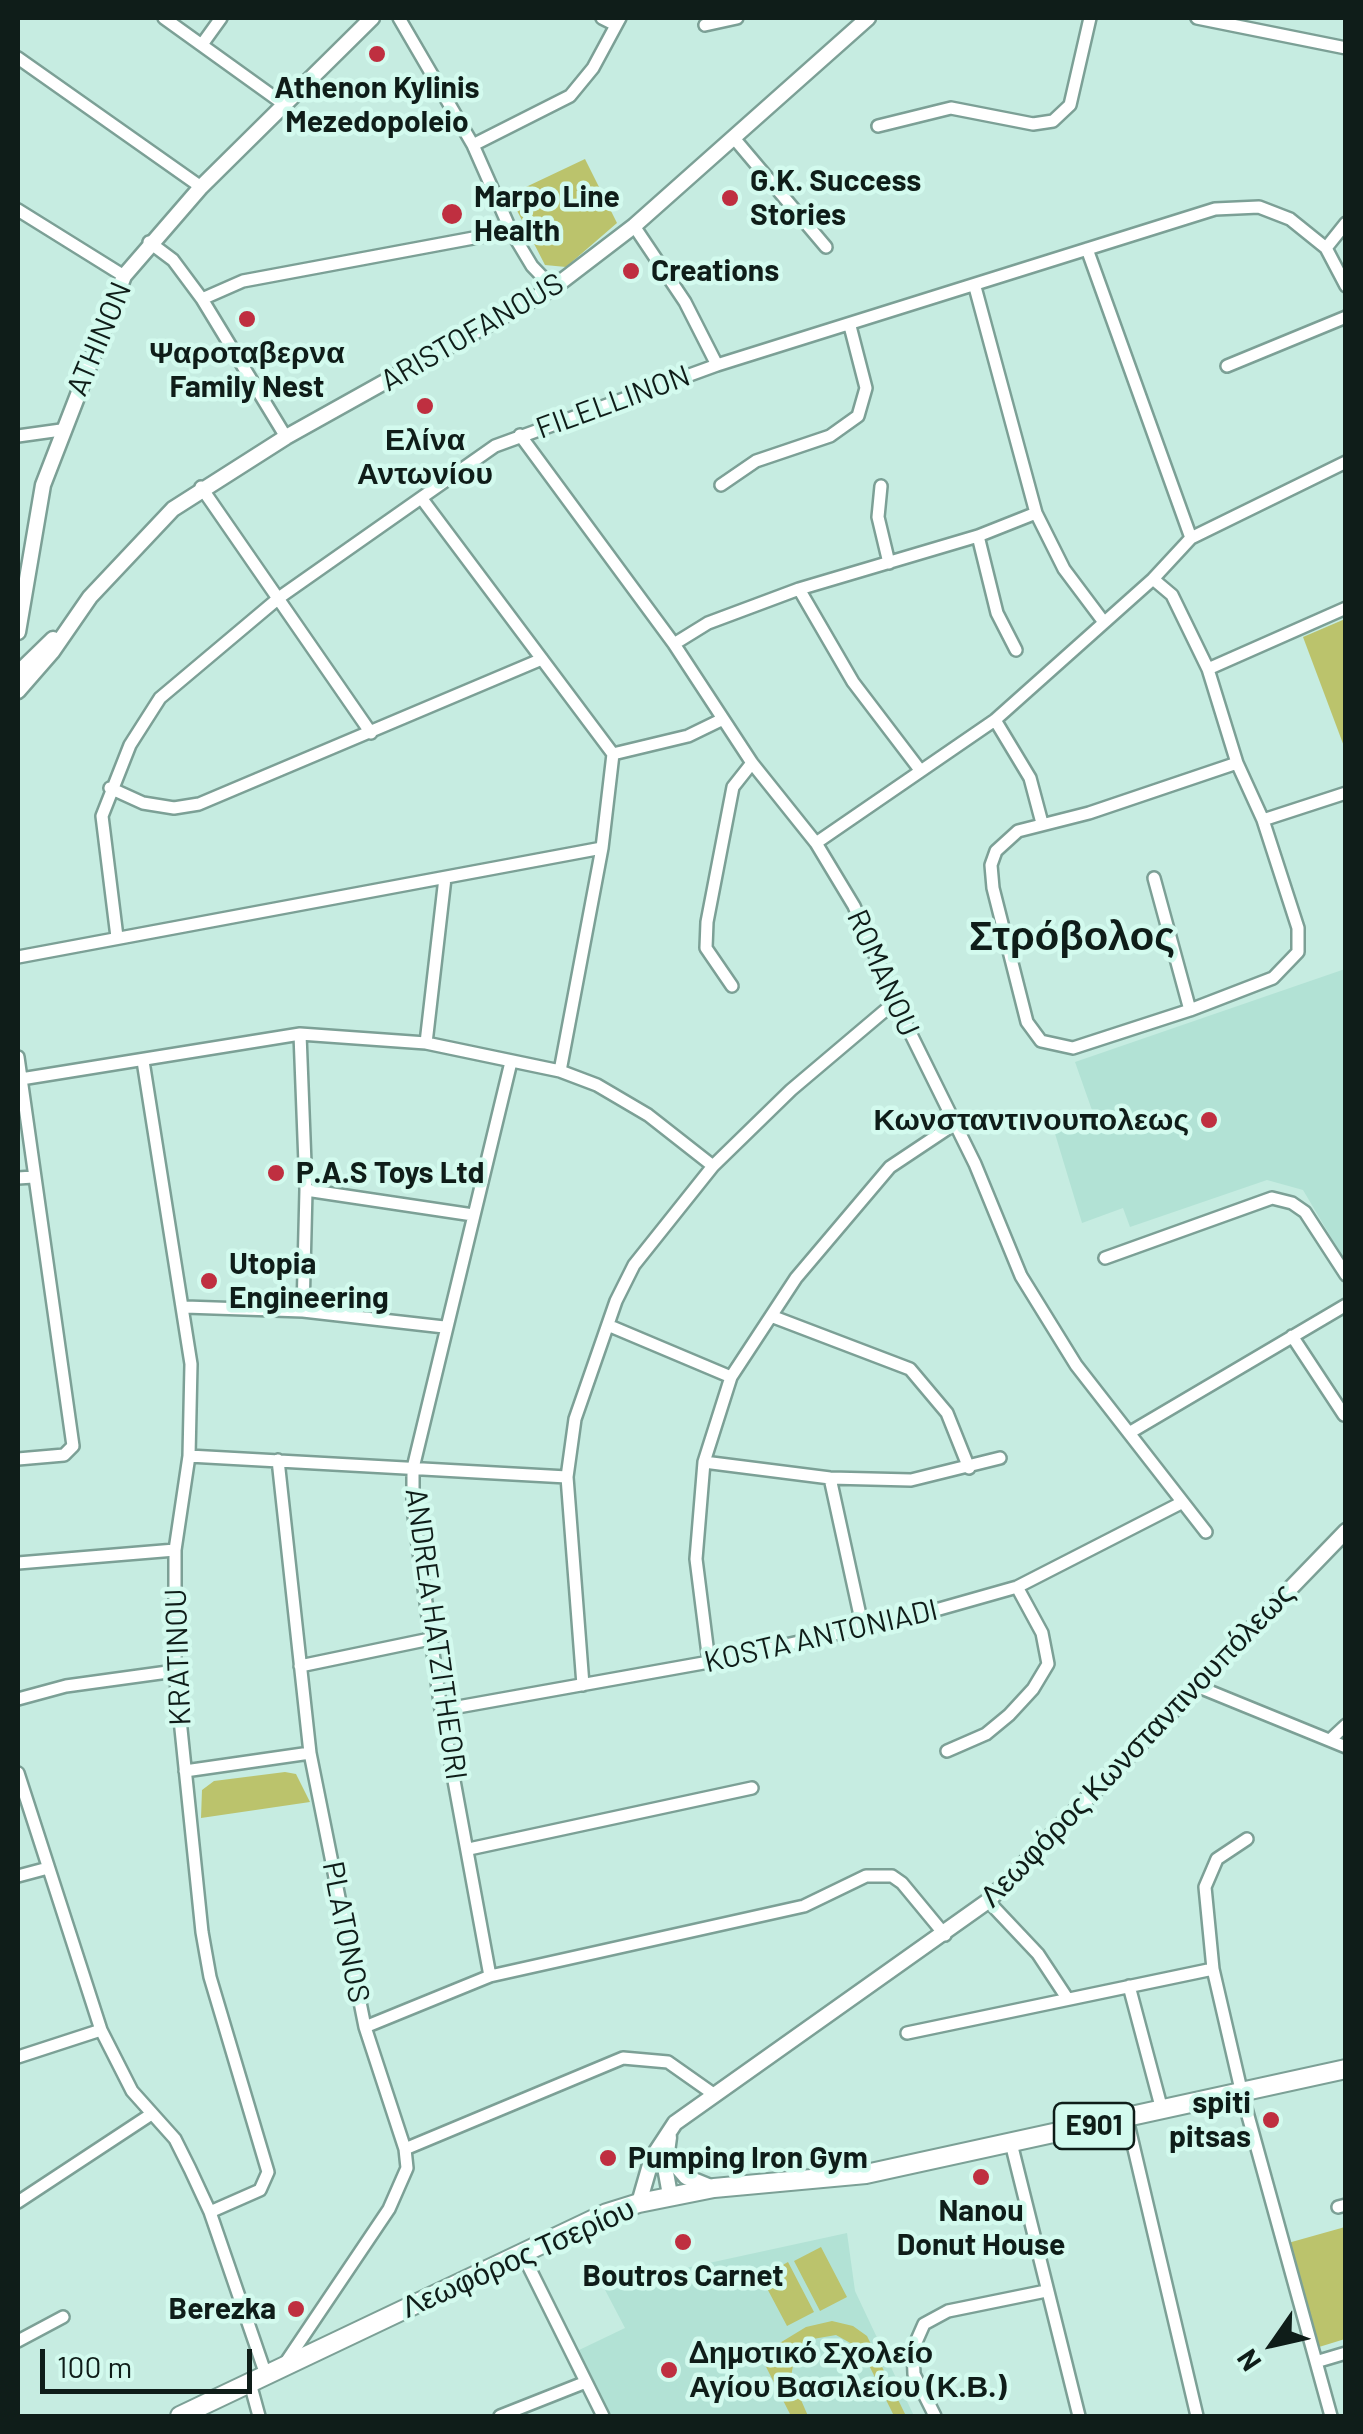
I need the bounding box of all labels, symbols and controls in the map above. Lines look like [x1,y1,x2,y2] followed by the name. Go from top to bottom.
[366,43,388,65] marker: Athenon Kylinis Mezedopoleio
[274,70,480,140] place label: Athenon Kylinis Mezedopoleio
[750,163,921,234] place label: G.K. Success Stories
[474,179,620,250] place label: Marpo Line Health
[719,187,741,209] marker: G.K. Success Stories
[439,201,465,227] marker: Marpo Line Health
[651,253,779,289] place label: Creations
[620,260,642,282] marker: Creations
[374,265,570,399] street label: ARISTOFANOUS
[59,277,139,401] street label: ATHINON
[236,308,258,330] marker: Ψαροταβερνα Family Nest
[149,335,345,406] place label: Ψαροταβερνα Family Nest
[531,358,695,446] street label: FILELLINON
[414,395,436,417] marker: Ελίνα Αντωνίου
[357,422,493,492] place label: Ελίνα Αντωνίου
[839,904,927,1042] street label: ROMANOU
[969,913,1175,961] district label: Στρόβολος
[874,1102,1189,1138] place label: Κωνσταντινουπολεως
[1198,1109,1220,1131] marker: Κωνσταντινουπολεως
[296,1155,484,1191] place label: P.A.S Toys Ltd
[265,1162,287,1184] marker: P.A.S Toys Ltd
[229,1246,389,1316] place label: Utopia Engineering
[198,1270,220,1292] marker: Utopia Engineering
[398,1486,474,1782] street label: ANDREA HATZITHEORI
[973,1576,1301,1914] street label: Λεωφόρος Κωνσταντινουπόλεως
[158,1588,198,1726] street label: KRATINOU
[701,1592,941,1680] street label: KOSTA ANTONIADI
[315,1858,377,2006] street label: PLATONOS
[1169,2085,1251,2156] place label: spiti pitsas
[1054,2103,1134,2149] road number: E901
[1260,2109,1282,2131] marker: spiti pitsas
[628,2140,868,2176] place label: Pumping Iron Gym
[597,2147,619,2169] marker: Pumping Iron Gym
[970,2166,992,2188] marker: Nanou Donut House
[396,2191,640,2325] street label: Λεωφόρος Τσερίου
[897,2193,1065,2264] place label: Nanou Donut House
[672,2231,694,2253] marker: Boutros Carnet
[582,2258,784,2294] place label: Boutros Carnet
[169,2291,276,2327] place label: Berezka
[1223,2294,1323,2394] north arrow
[285,2298,307,2320] marker: Berezka
[45,2329,258,2391] scale bar
[689,2335,1007,2406] place label: Δημοτικό Σχολείο Αγίου Βασιλείου (Κ.Β.)
[1229,2344,1267,2378] text: N
[57,2348,132,2384] text: 100 m
[658,2359,680,2381] marker: Δημοτικό Σχολείο Αγίου Βασιλείου (Κ.Β.)

